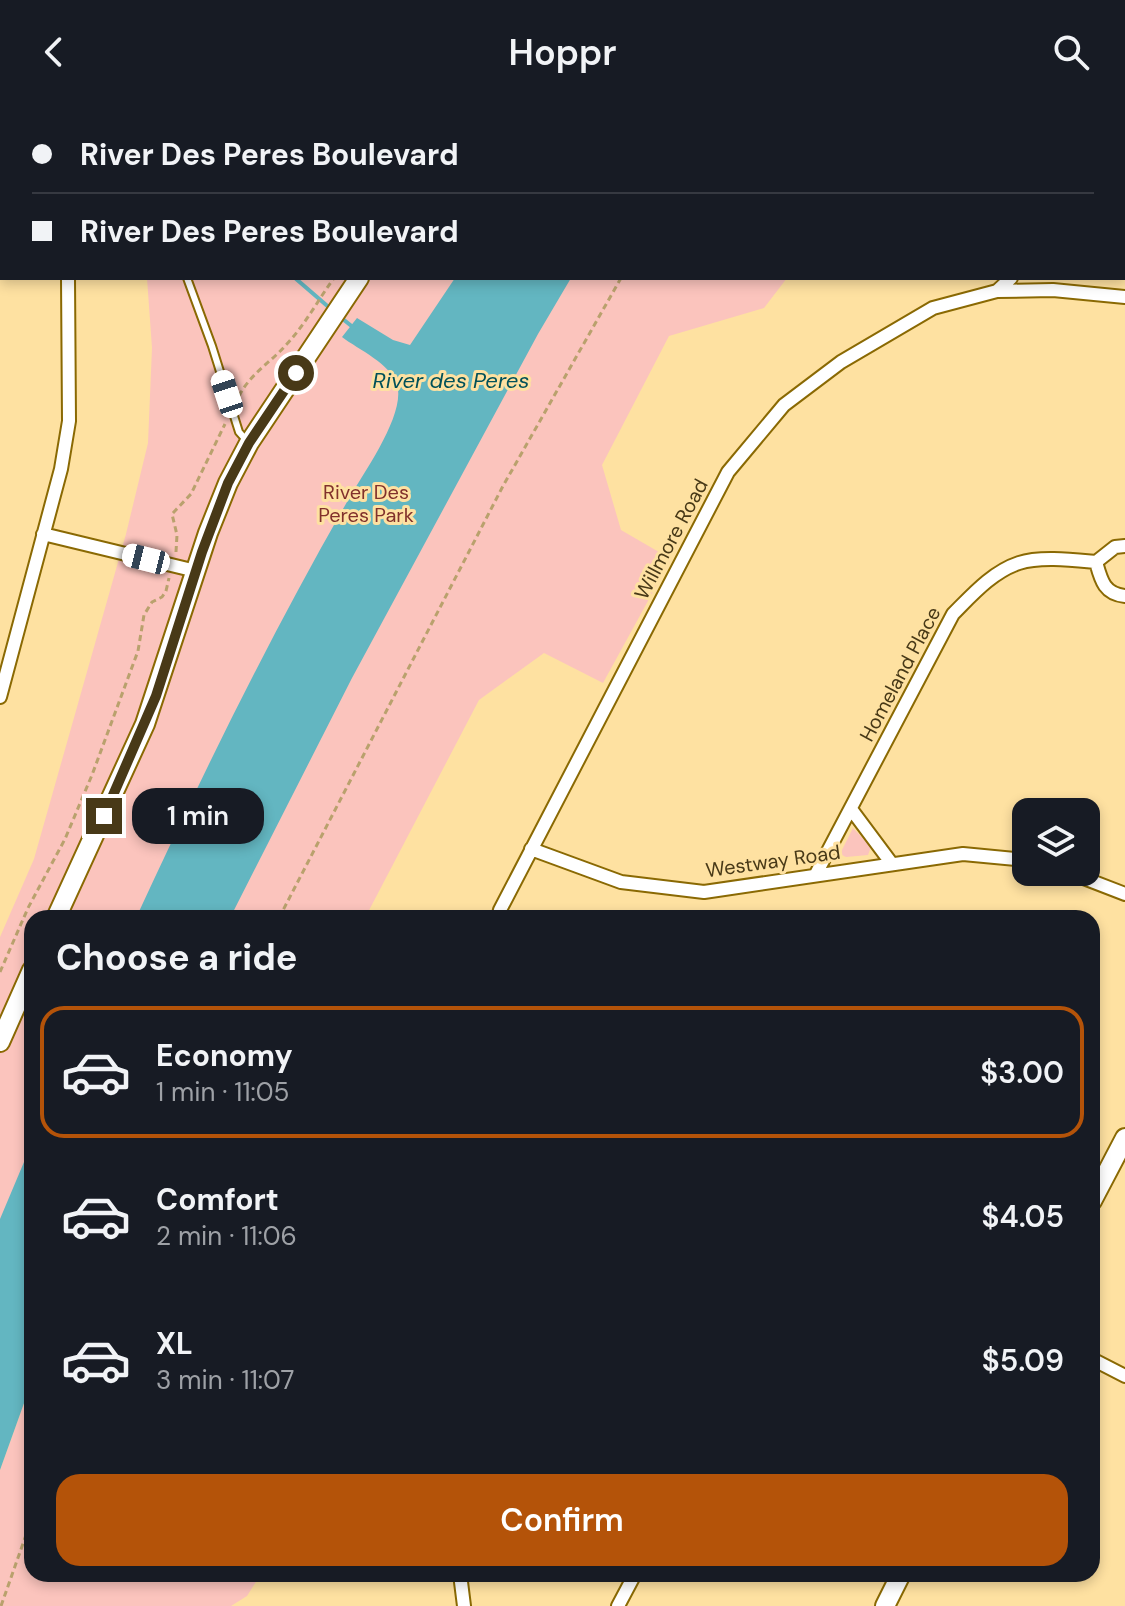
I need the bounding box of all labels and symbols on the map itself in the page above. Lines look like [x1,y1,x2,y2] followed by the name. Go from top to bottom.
[278,355,314,391] route start
[373,366,529,395] water label: River des Peres
[208,367,246,421] car
[628,474,714,604] street label: Willmore Road
[318,479,414,528] park label: River Des Peres Park
[120,542,172,576] car
[854,602,946,746] street label: Homeland Place
[132,788,264,844] callout: 1 min
[86,798,122,834] route end
[704,839,842,883] street label: Westway Road

